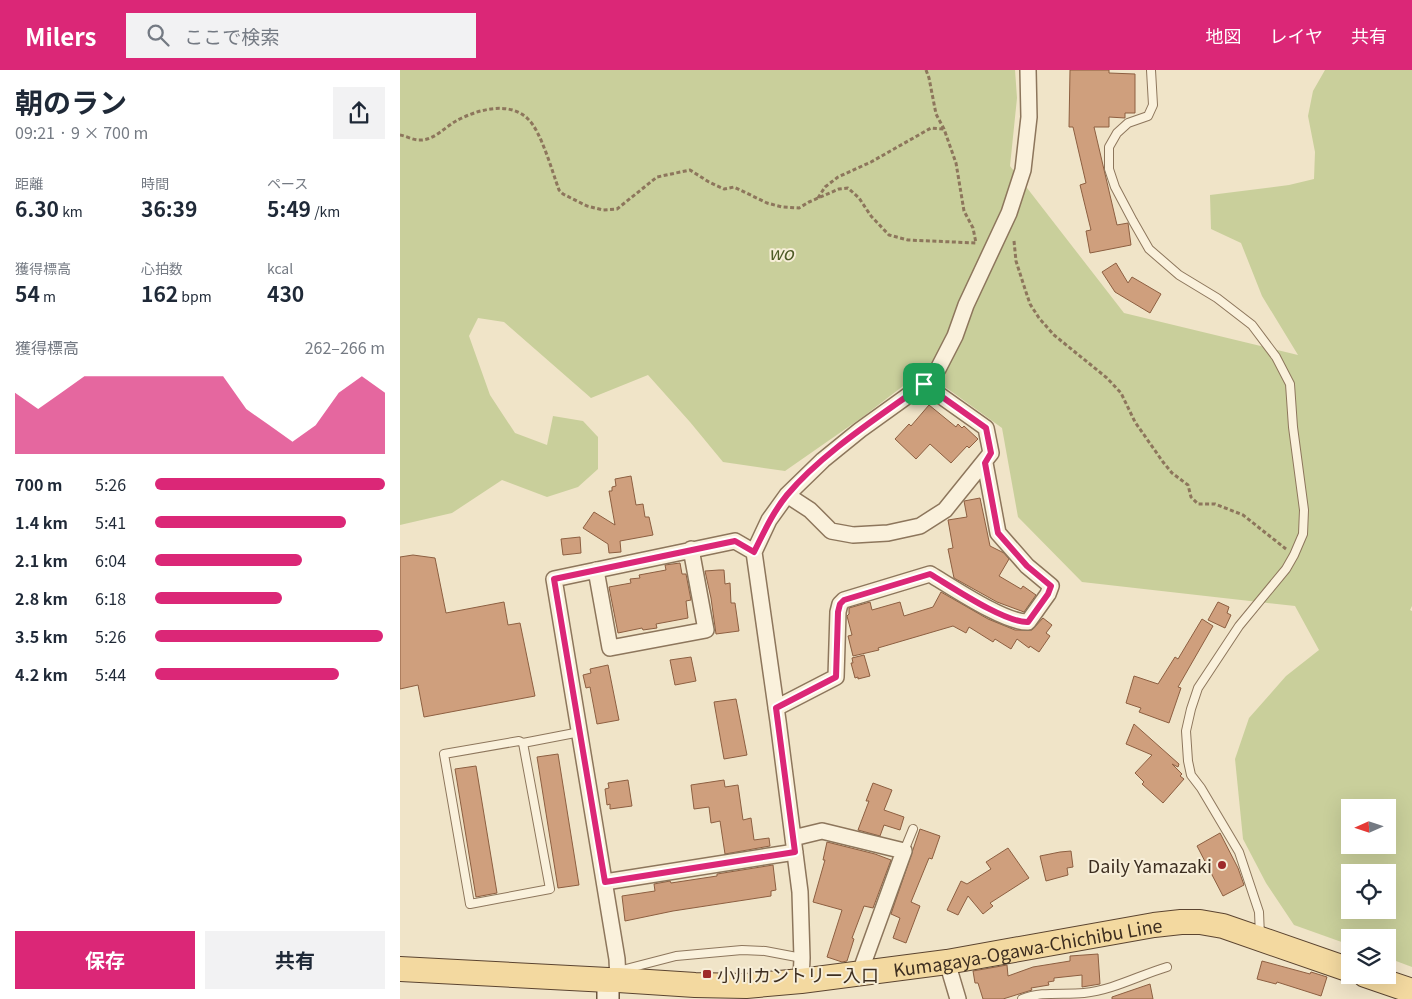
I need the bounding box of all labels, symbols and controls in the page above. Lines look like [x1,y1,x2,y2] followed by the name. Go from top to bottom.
[126,13,476,58] search box
[25,18,96,53] text: Milers
[144,21,172,49] icon: search
[184,22,279,49] text: ここで検索
[1206,22,1242,48] text: 地図
[1270,22,1323,48] text: レイヤ
[1351,22,1387,48] text: 共有
[15,81,127,121] text: 朝のラン
[333,87,385,139] button: share
[15,120,148,144] text: 09:21 · 9 × 700 m
[15,173,43,193] text: 距離
[141,173,169,193] text: 時間
[267,173,308,193] text: ペース
[15,193,59,223] text: 6.30
[141,193,197,223] text: 36:39
[267,193,311,223] text: 5:49
[59,201,83,221] text: km
[311,201,340,221] text: /km
[768,239,795,265] park label: wo
[15,258,71,278] text: 獲得標高
[141,258,183,278] text: 心拍数
[267,258,293,278] text: kcal
[15,278,40,308] text: 54
[141,278,178,308] text: 162
[267,278,304,308] text: 430
[40,286,56,306] text: m
[178,286,212,306] text: bpm
[15,335,79,359] text: 獲得標高
[305,335,385,359] text: 262–266 m
[903,363,945,405] pin
[910,370,938,398] icon: arrive
[15,472,62,496] text: 700 m
[95,472,126,496] text: 5:26
[15,510,68,534] text: 1.4 km
[95,510,126,534] text: 5:41
[15,548,68,572] text: 2.1 km
[95,548,126,572] text: 6:04
[15,586,68,610] text: 2.8 km
[95,586,126,610] text: 6:18
[15,624,68,648] text: 3.5 km
[95,624,126,648] text: 5:26
[15,662,68,686] text: 4.2 km
[95,662,126,686] text: 5:44
[1341,799,1396,854] north arrow
[1341,799,1396,984] map controls
[1088,852,1212,878] place label: Daily Yamazaki
[1216,859,1228,871] marker: Daily Yamazaki
[1341,864,1396,919] button: locate
[892,911,1163,982] street label: Kumagaya-Ogawa-Chichibu Line
[1341,929,1396,984] button: layers
[15,931,195,989] button: 保存
[205,931,385,989] button: 共有
[717,961,879,987] place label: 小川カントリー入口
[701,968,713,980] marker: 小川カントリー入口

